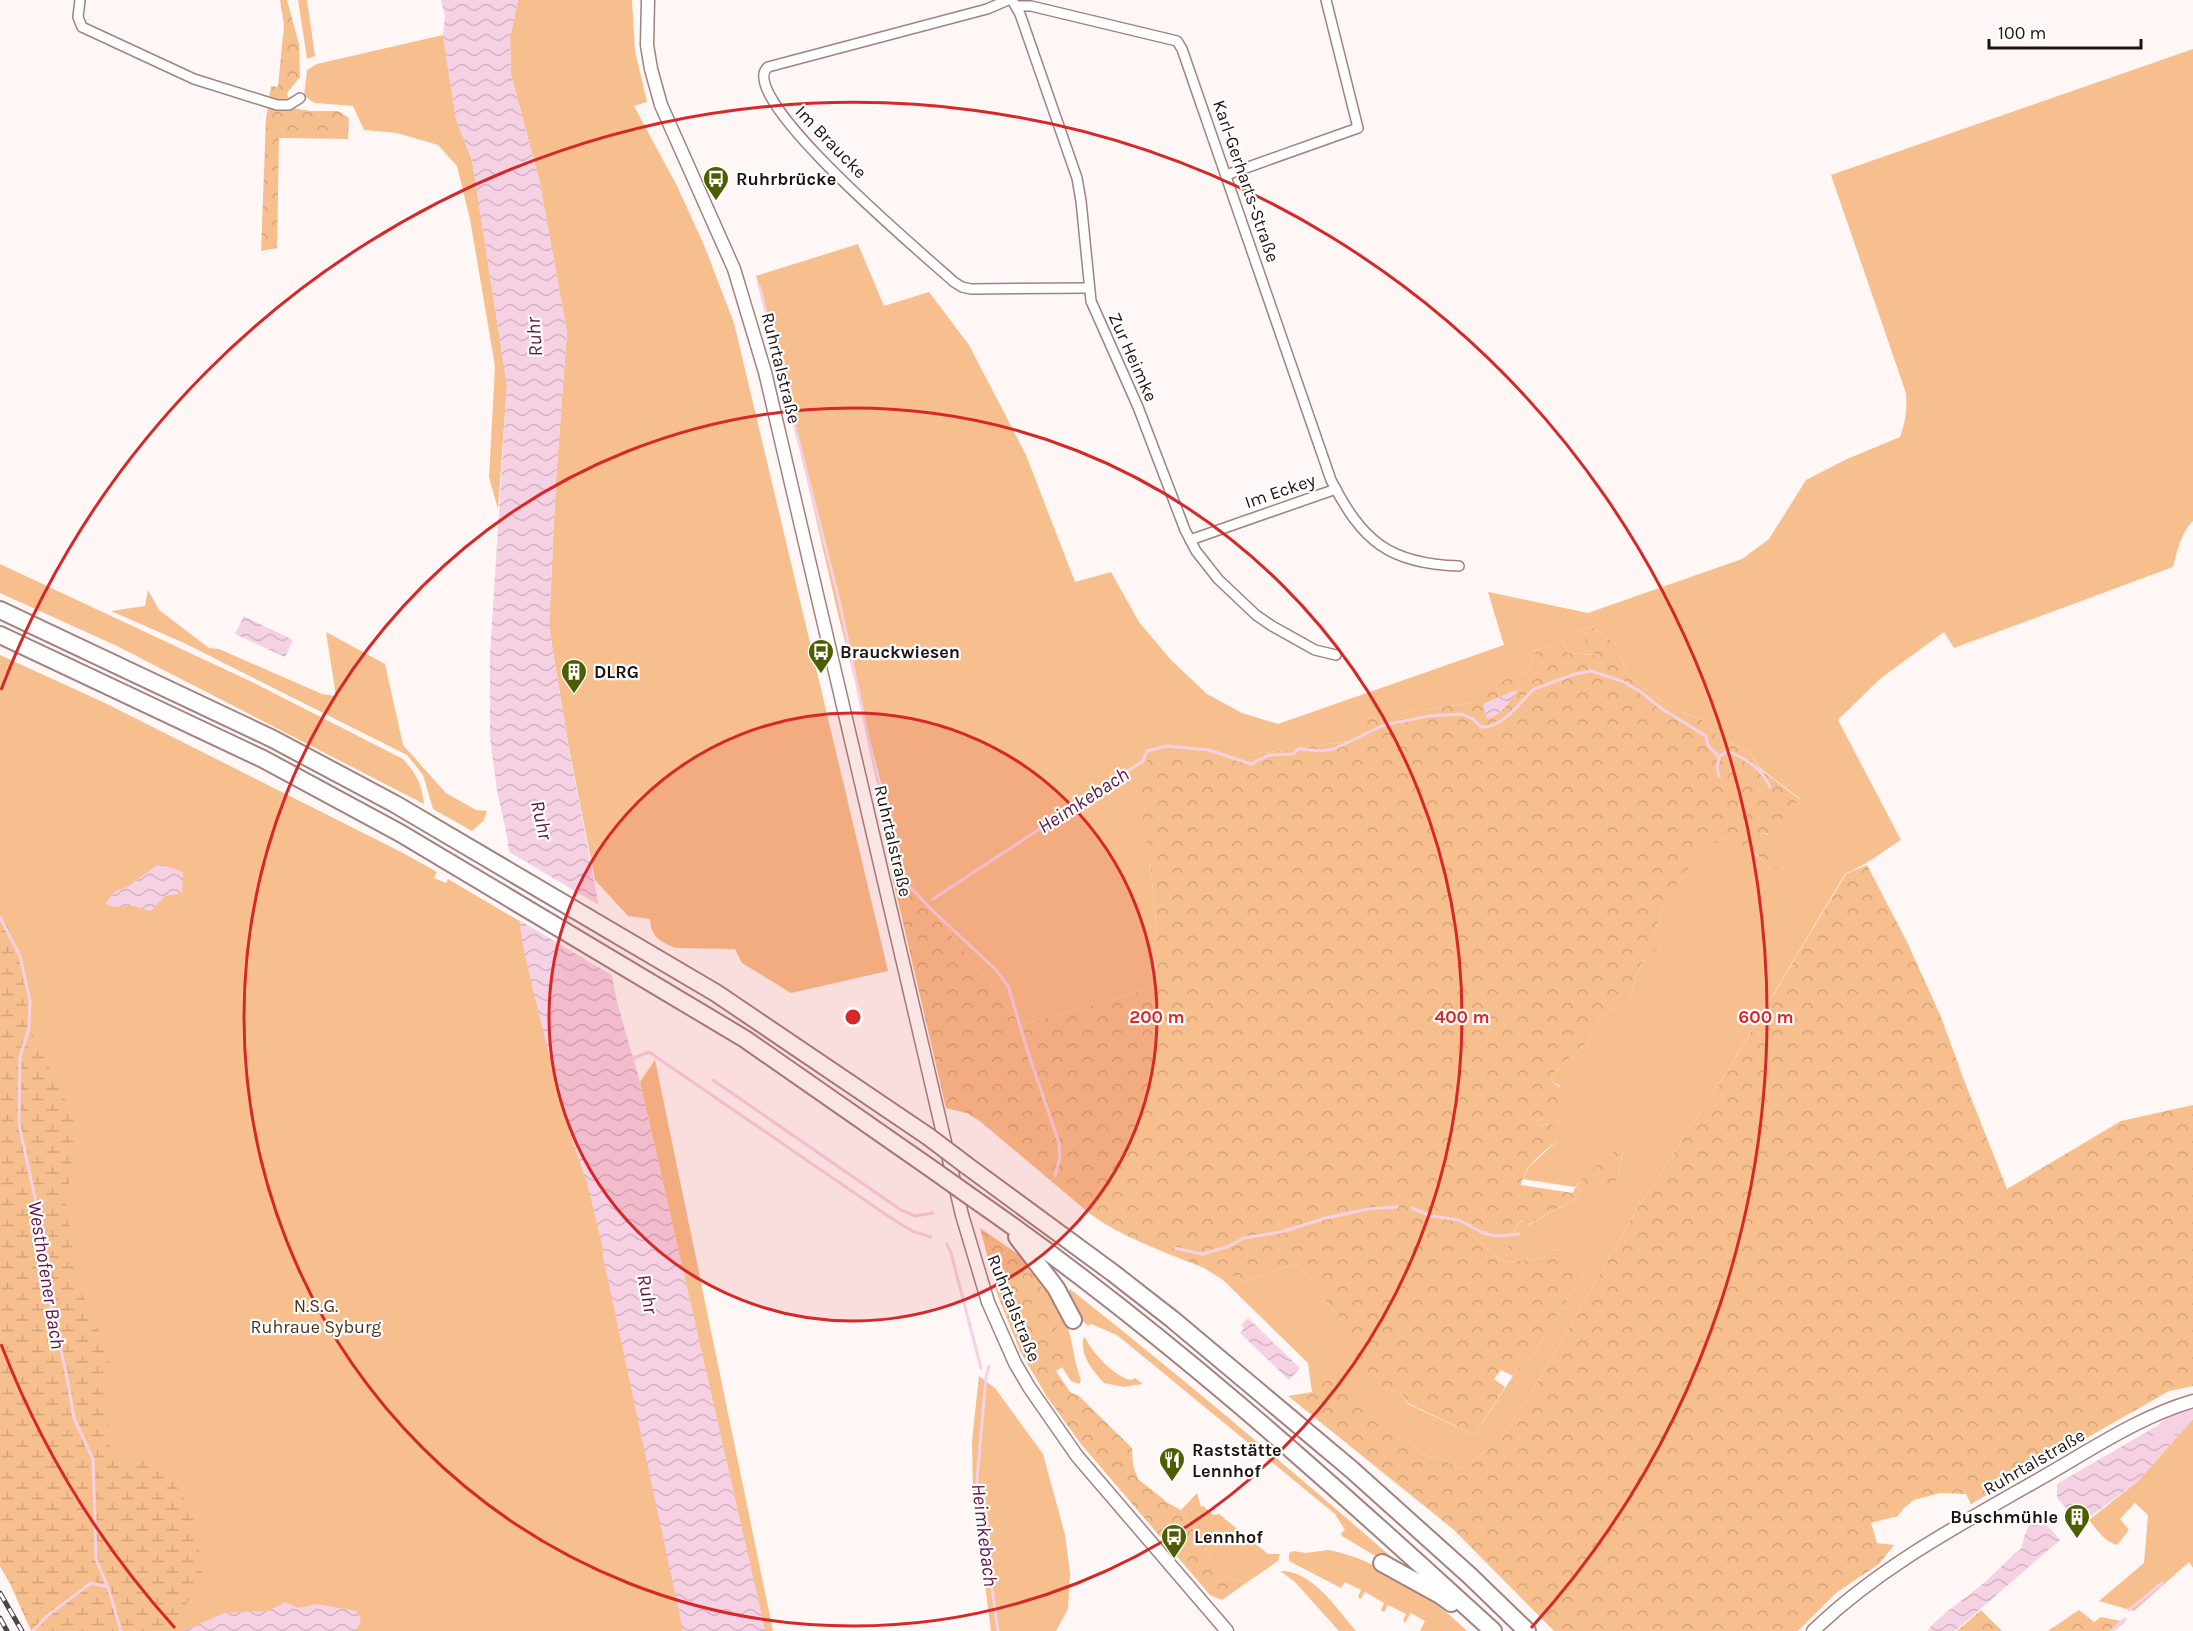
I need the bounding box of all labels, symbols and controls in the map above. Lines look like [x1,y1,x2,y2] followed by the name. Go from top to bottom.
[1989,12,2140,50] scale bar
[1998,22,2046,44] text: 100 m
[1208,97,1284,265] street label: Karl-Gerharts-Straße
[791,101,871,183] street label: Im Braucke
[701,164,731,202] bus stop icon: Ruhrbrücke
[736,168,836,190] place label: Ruhrbrücke
[1104,309,1162,405] street label: Zur Heimke
[757,310,805,426] street label: Ruhrtalstraße
[522,315,547,358] water label: Ruhr
[1242,468,1319,513] street label: Im Eckey
[806,637,836,675] bus stop icon: Brauckwiesen
[840,641,960,663] place label: Brauckwiesen
[559,657,589,695] building icon: DLRG
[594,661,639,683] place label: DLRG
[1034,763,1133,838] water label: Heimkebach
[869,783,917,899] street label: Ruhrtalstraße
[526,798,557,843] water label: Ruhr
[1129,1006,1185,1028] text: 200 m
[1434,1006,1490,1028] text: 400 m
[1738,1006,1794,1028] text: 600 m
[843,1007,863,1027] centre of rings
[23,1199,70,1351] water label: Westhofener Bach
[982,1251,1046,1365] street label: Ruhrtalstraße
[632,1272,663,1317] water label: Ruhr
[251,1295,381,1338] park label: N.S.G. Ruhraue Syburg
[1979,1424,2089,1500] street label: Ruhrtalstraße
[1192,1439,1282,1482] place label: Raststätte Lennhof
[1157,1445,1187,1483] restaurant icon: Raststätte Lennhof
[967,1482,1002,1588] water label: Heimkebach
[2062,1502,2092,1540] building icon: Buschmühle
[1950,1506,2058,1528] place label: Buschmühle
[1159,1522,1189,1560] bus stop icon: Lennhof
[1194,1526,1263,1548] place label: Lennhof

